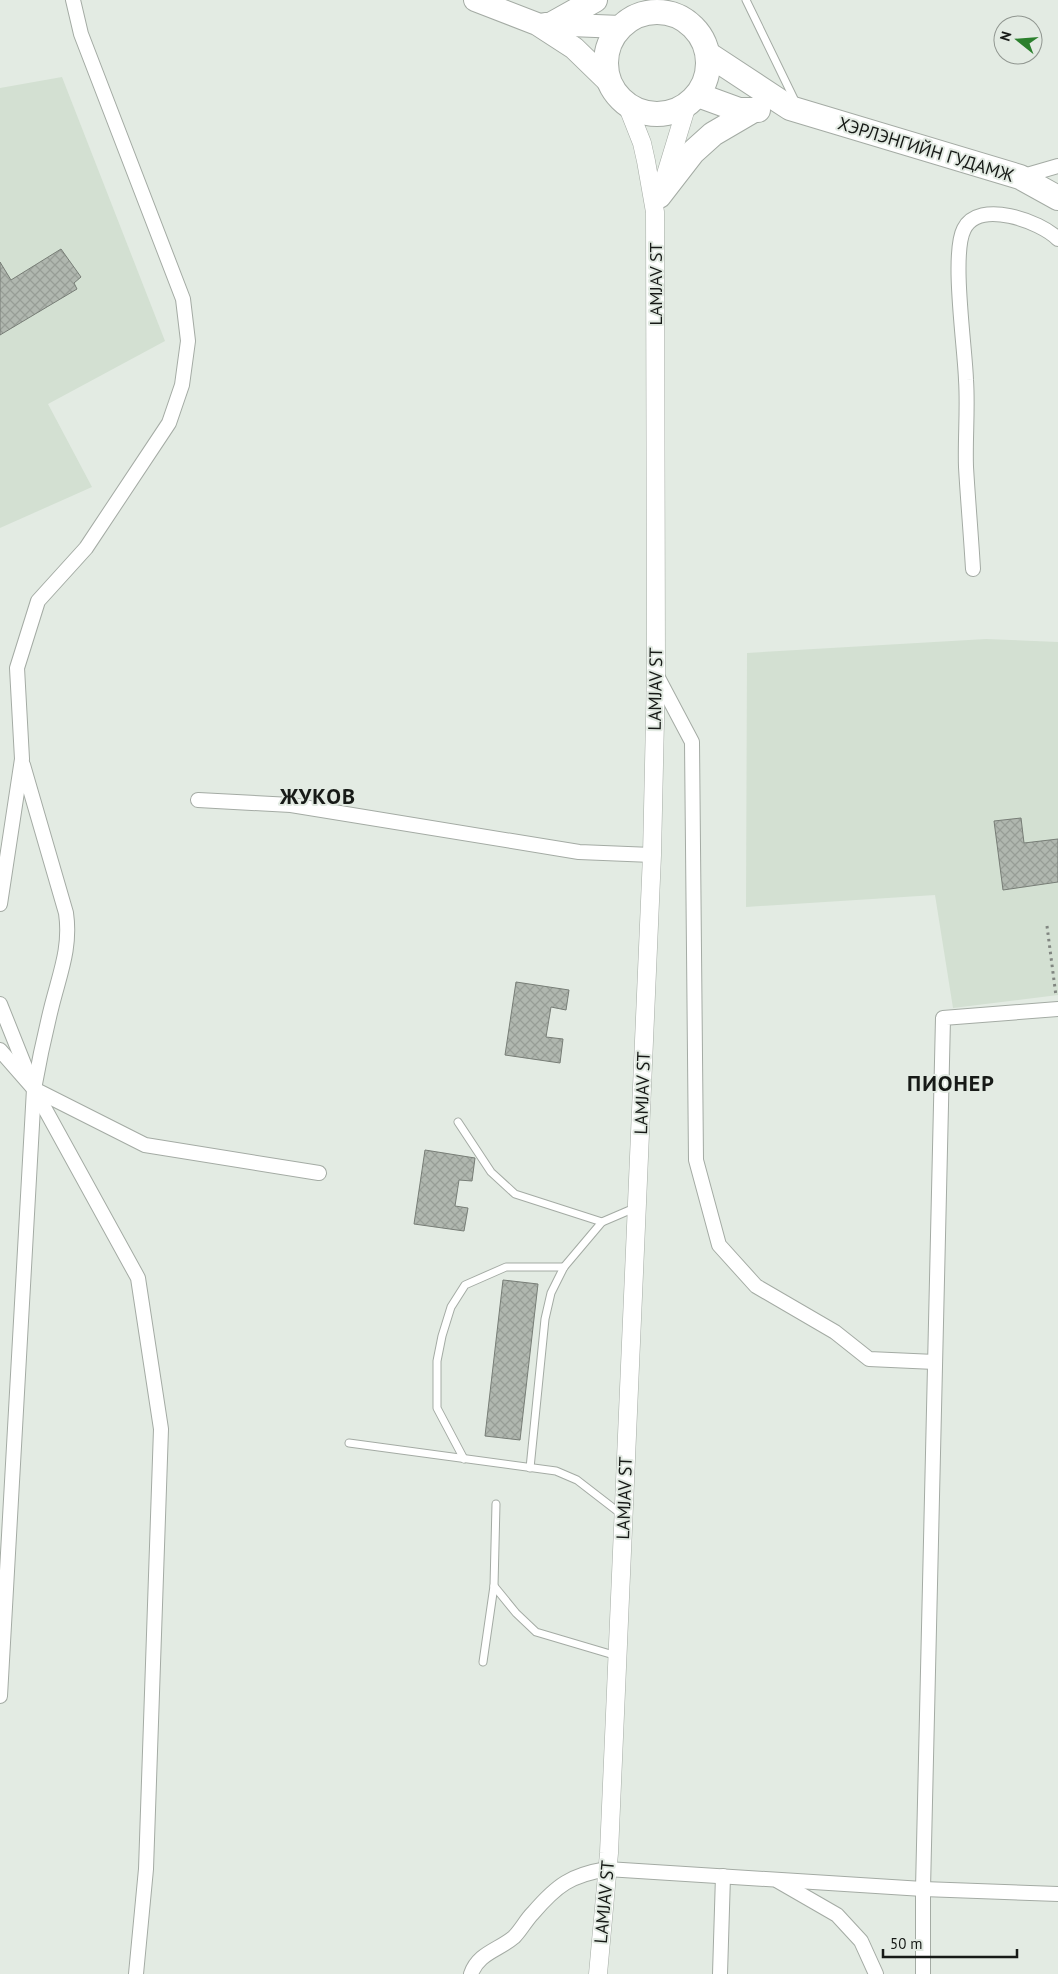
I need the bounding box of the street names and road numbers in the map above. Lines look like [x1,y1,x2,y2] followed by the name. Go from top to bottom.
[835,111,1017,187] street label: ХЭРЛЭНГИЙН ГУДАМЖ
[644,242,667,326] street label: LAMJAV ST
[643,647,667,731] street label: LAMJAV ST
[629,1051,655,1135] street label: LAMJAV ST
[611,1456,637,1540] street label: LAMJAV ST
[589,1860,619,1944] street label: LAMJAV ST

